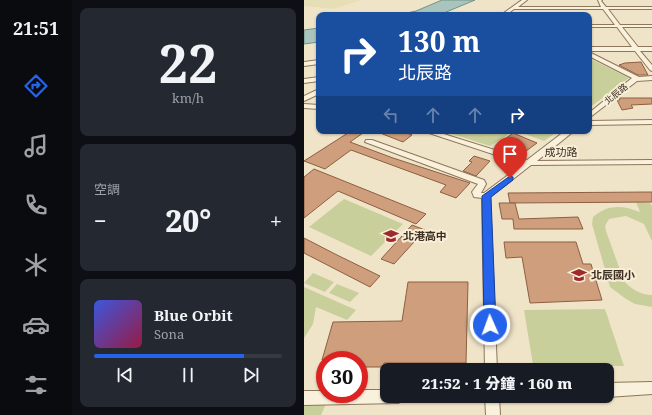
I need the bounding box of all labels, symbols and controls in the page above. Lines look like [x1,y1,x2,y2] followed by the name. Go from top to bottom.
[13,16,59,40] text: 21:51
[398,22,480,60] text: 130 m
[159,27,217,98] text: 22
[332,28,384,80] icon: right
[398,60,452,84] text: 北辰路
[22,72,50,100] icon: directions
[601,80,630,107] street label: 北辰路
[172,89,204,107] text: km/h
[380,104,402,126] icon: left
[422,104,444,126] icon: ahead
[464,104,486,126] icon: ahead
[506,104,528,126] icon: right
[22,132,50,160] icon: music
[493,137,527,178] pin
[499,143,521,165] icon: arrive
[545,144,578,159] street label: 成功路
[94,180,120,198] text: 空調
[22,191,50,219] icon: phone
[165,200,211,241] text: 20°
[94,205,107,235] text: −
[270,205,282,235] text: +
[382,227,400,245] school or university icon: 北港高中
[403,228,447,243] place label: 北港高中
[22,251,50,279] icon: climate
[570,266,588,284] school or university icon: 北辰國小
[591,267,635,282] place label: 北辰國小
[469,304,511,346] position arrow
[154,305,233,325] text: Blue Orbit
[22,311,50,339] icon: car
[154,325,184,343] text: Sona
[316,351,368,403] speed limit sign: 30
[114,364,136,386] icon: previous
[177,364,199,386] icon: pause
[240,364,262,386] icon: next
[22,371,50,399] icon: filters
[422,373,572,393] text: 21:52 · 1 分鐘 · 160 m

